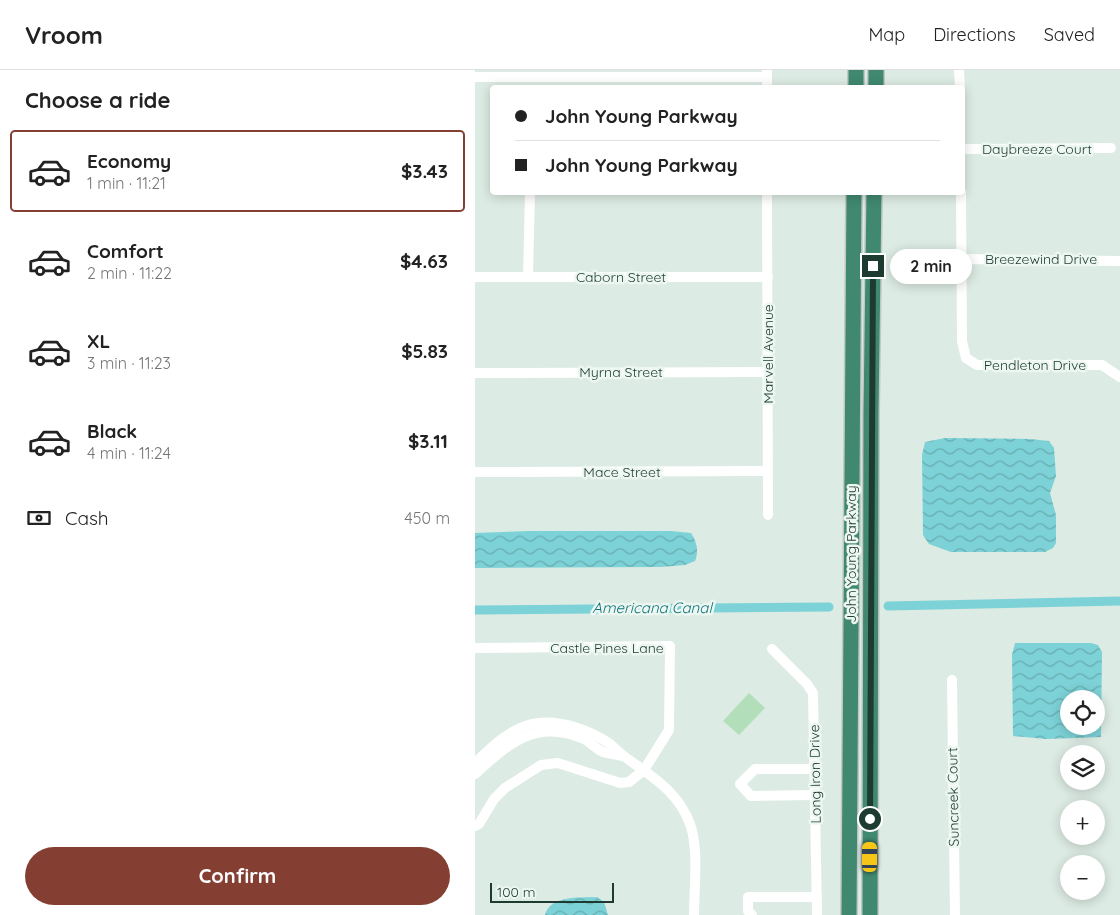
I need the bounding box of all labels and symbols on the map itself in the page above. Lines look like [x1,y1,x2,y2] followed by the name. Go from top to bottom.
[982,140,1092,158] street label: Daybreeze Court
[891,248,973,284] callout: 2 min
[985,250,1097,268] street label: Breezewind Drive
[862,255,884,277] route end
[576,268,666,286] street label: Caborn Street
[759,304,777,404] street label: Marvell Avenue
[984,356,1086,374] street label: Pendleton Drive
[579,363,663,381] street label: Myrna Street
[583,463,661,481] street label: Mace Street
[842,485,860,623] street label: John Young Parkway
[592,598,713,617] water label: Americana Canal
[550,639,664,657] street label: Castle Pines Lane
[805,724,825,824] street label: Long Iron Drive
[943,747,963,847] street label: Suncreek Court
[859,808,881,830] route start
[862,842,877,872] car
[490,880,614,903] scale bar

